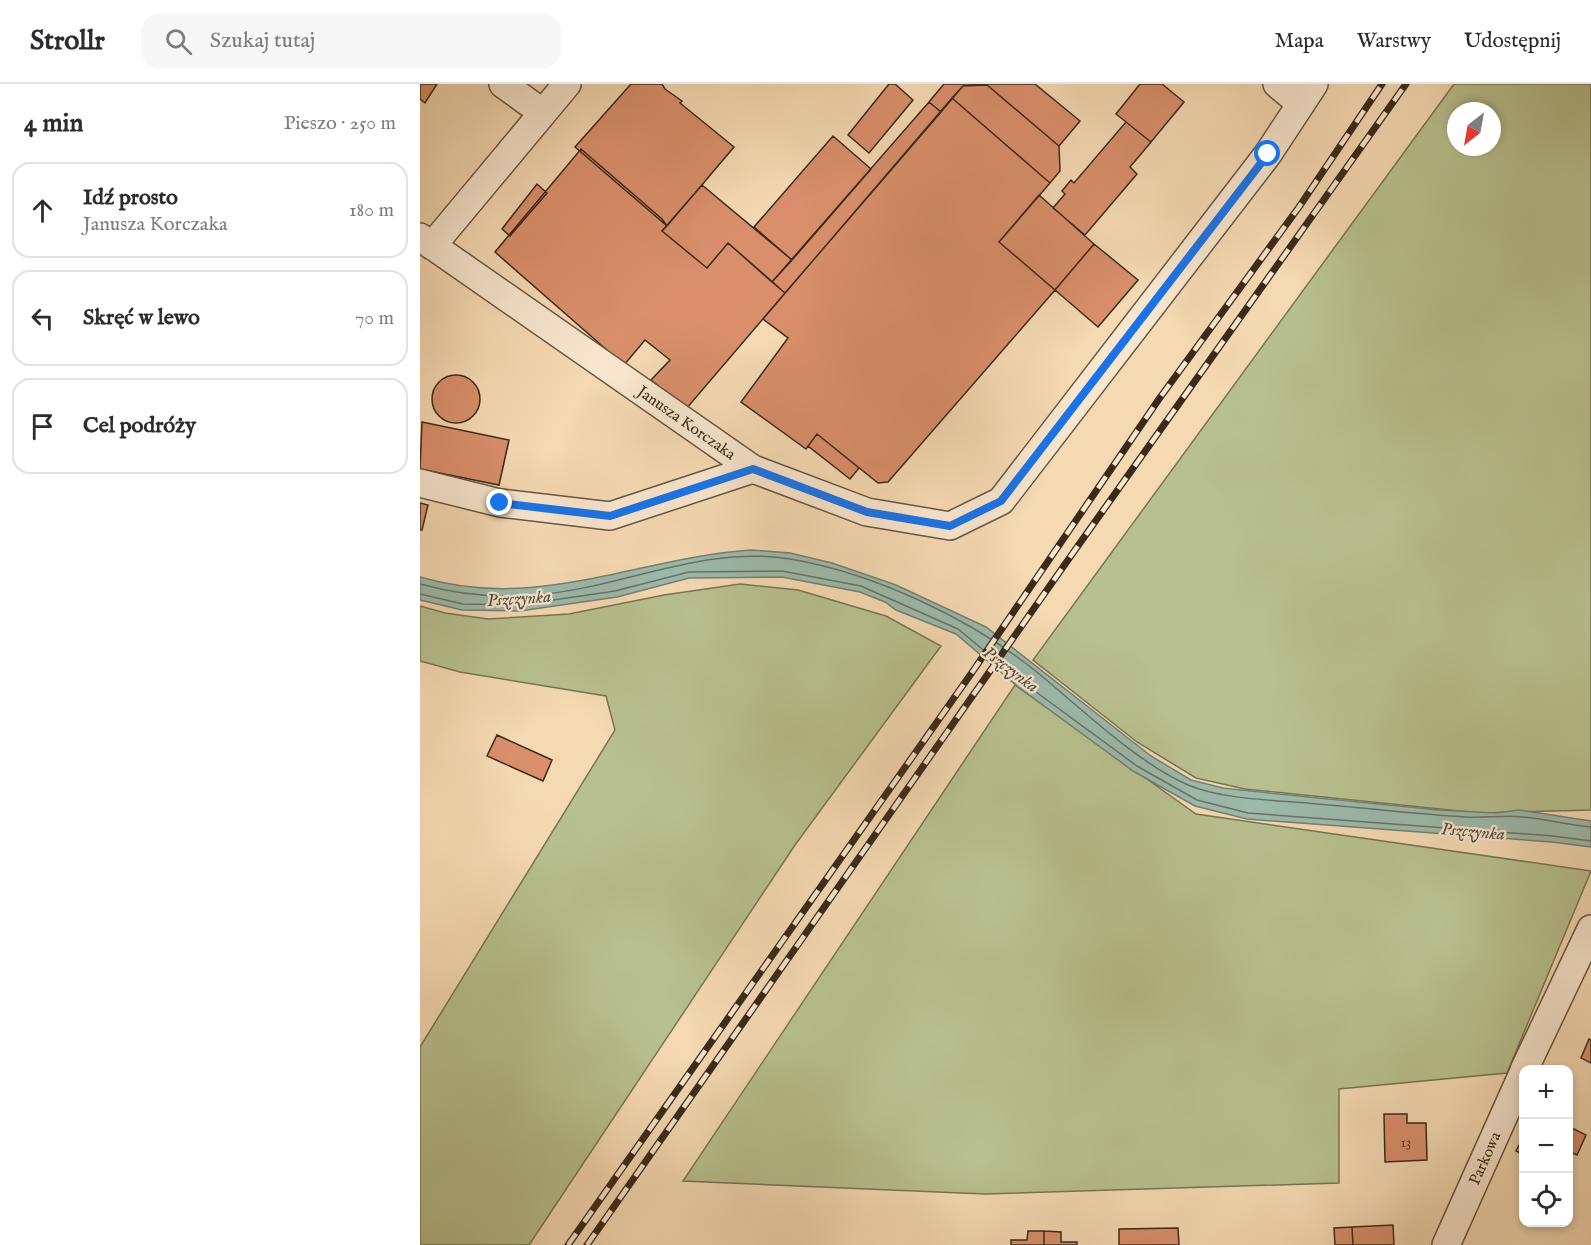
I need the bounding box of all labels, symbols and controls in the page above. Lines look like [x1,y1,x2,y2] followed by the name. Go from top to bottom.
[141,14,561,68] search box
[30,24,105,59] text: Strollr
[162,25,195,58] icon: search
[210,27,315,55] text: Szukaj tutaj
[1274,28,1324,55] text: Mapa
[1357,28,1431,55] text: Warstwy
[1464,28,1561,55] text: Udostępnij
[1447,102,1501,156] north arrow
[24,107,83,140] text: 4 min
[284,111,396,136] text: Pieszo · 250 m
[1254,140,1280,166] route start
[83,184,178,212] text: Idź prosto
[26,194,59,227] icon: ahead
[349,198,394,223] text: 180 m
[83,212,228,237] text: Janusza Korczaka
[26,302,59,335] icon: left
[83,304,200,332] text: Skręć w lewo
[355,306,394,331] text: 70 m
[631,381,739,465] street label: Janusza Korczaka
[26,410,59,443] icon: arrive
[83,412,196,440] text: Cel podróży
[486,489,512,515] route end
[486,586,552,613] water label: Pszczynka
[977,642,1043,699] water label: Pszczynka
[1440,818,1506,847] water label: Pszczynka
[1519,1065,1573,1227] map controls
[1519,1065,1573,1119] button: +
[1519,1119,1573,1173] button: −
[1465,1129,1506,1189] street label: Parkowa
[1401,1134,1411,1152] house number: 13
[1519,1173,1573,1227] button: locate

